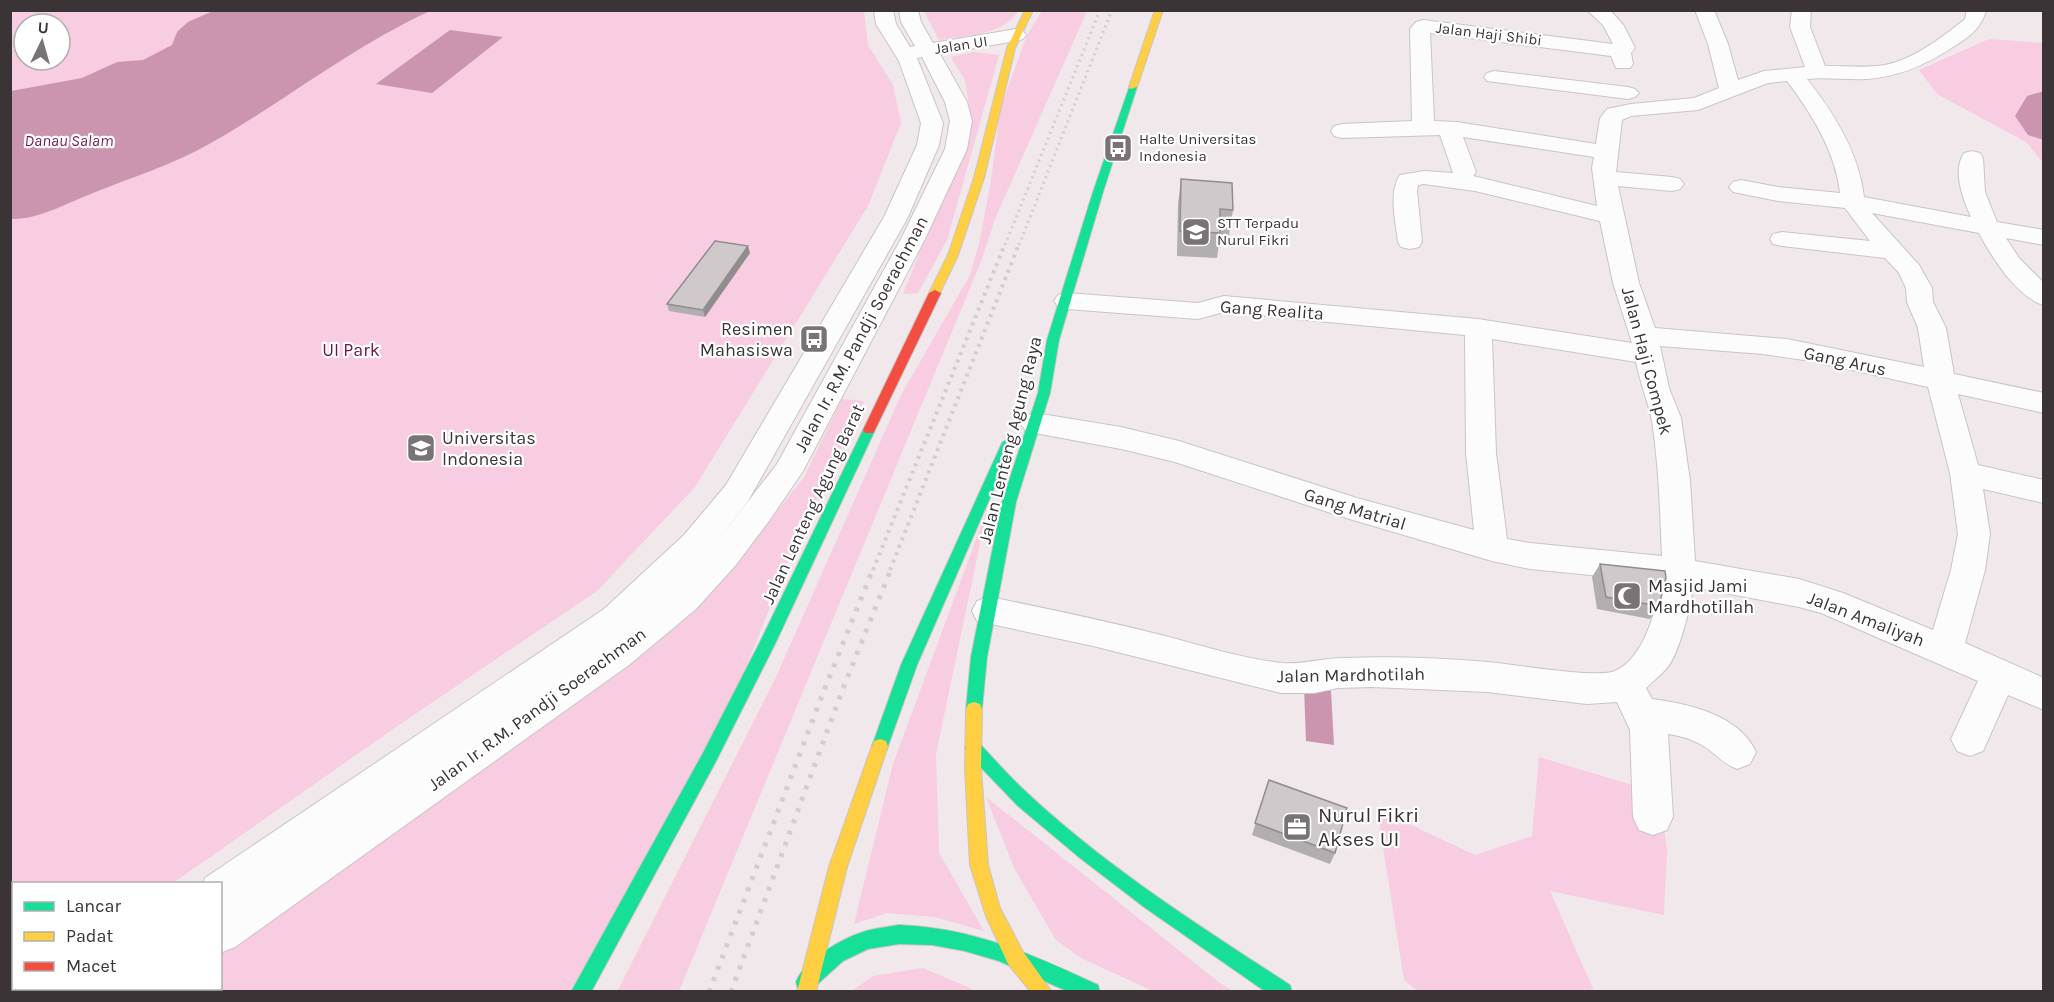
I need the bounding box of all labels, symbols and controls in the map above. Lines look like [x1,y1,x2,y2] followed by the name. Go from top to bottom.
[12,12,72,72] north arrow
[37,18,50,38] text: U
[1435,19,1543,49] street label: Jalan Haji Shibi
[933,32,989,58] street label: Jalan UI
[1139,130,1257,165] place label: Halte Universitas Indonesia
[25,131,113,150] water label: Danau Salam
[1102,132,1134,164] bus stop icon: Halte Universitas Indonesia
[789,212,933,456] street label: Jalan Ir. R.M. Pandji Soerachman
[1217,214,1299,249] place label: STT Terpadu Nurul Fikri
[1180,216,1212,248] school or university icon: STT Terpadu Nurul Fikri
[1617,285,1677,437] street label: Jalan Haji Compek
[1219,295,1325,325] street label: Gang Realita
[700,318,793,361] place label: Resimen Mahasiswa
[798,323,830,355] bus stop icon: Resimen Mahasiswa
[974,334,1046,546] street label: Jalan Lenteng Agung Raya
[322,339,380,361] park label: UI Park
[1802,342,1888,380] street label: Gang Arus
[757,400,869,607] street label: Jalan Lenteng Agung Barat
[442,427,536,470] place label: Universitas Indonesia
[405,432,437,464] school or university icon: Universitas Indonesia
[1301,483,1409,535] street label: Gang Matrial
[1648,575,1754,618] place label: Masjid Jami Mardhotillah
[1611,580,1643,612] mosque icon: Masjid Jami Mardhotillah
[1804,587,1928,651] street label: Jalan Amaliyah
[424,622,650,796] street label: Jalan Ir. R.M. Pandji Soerachman
[1277,663,1425,687] street label: Jalan Mardhotilah
[1318,803,1419,851] place label: Nurul Fikri Akses UI
[1281,811,1313,843] office icon: Nurul Fikri Akses UI
[12,882,222,990] legend
[66,895,121,917] text: Lancar
[66,925,113,947] text: Padat
[66,955,117,977] text: Macet

